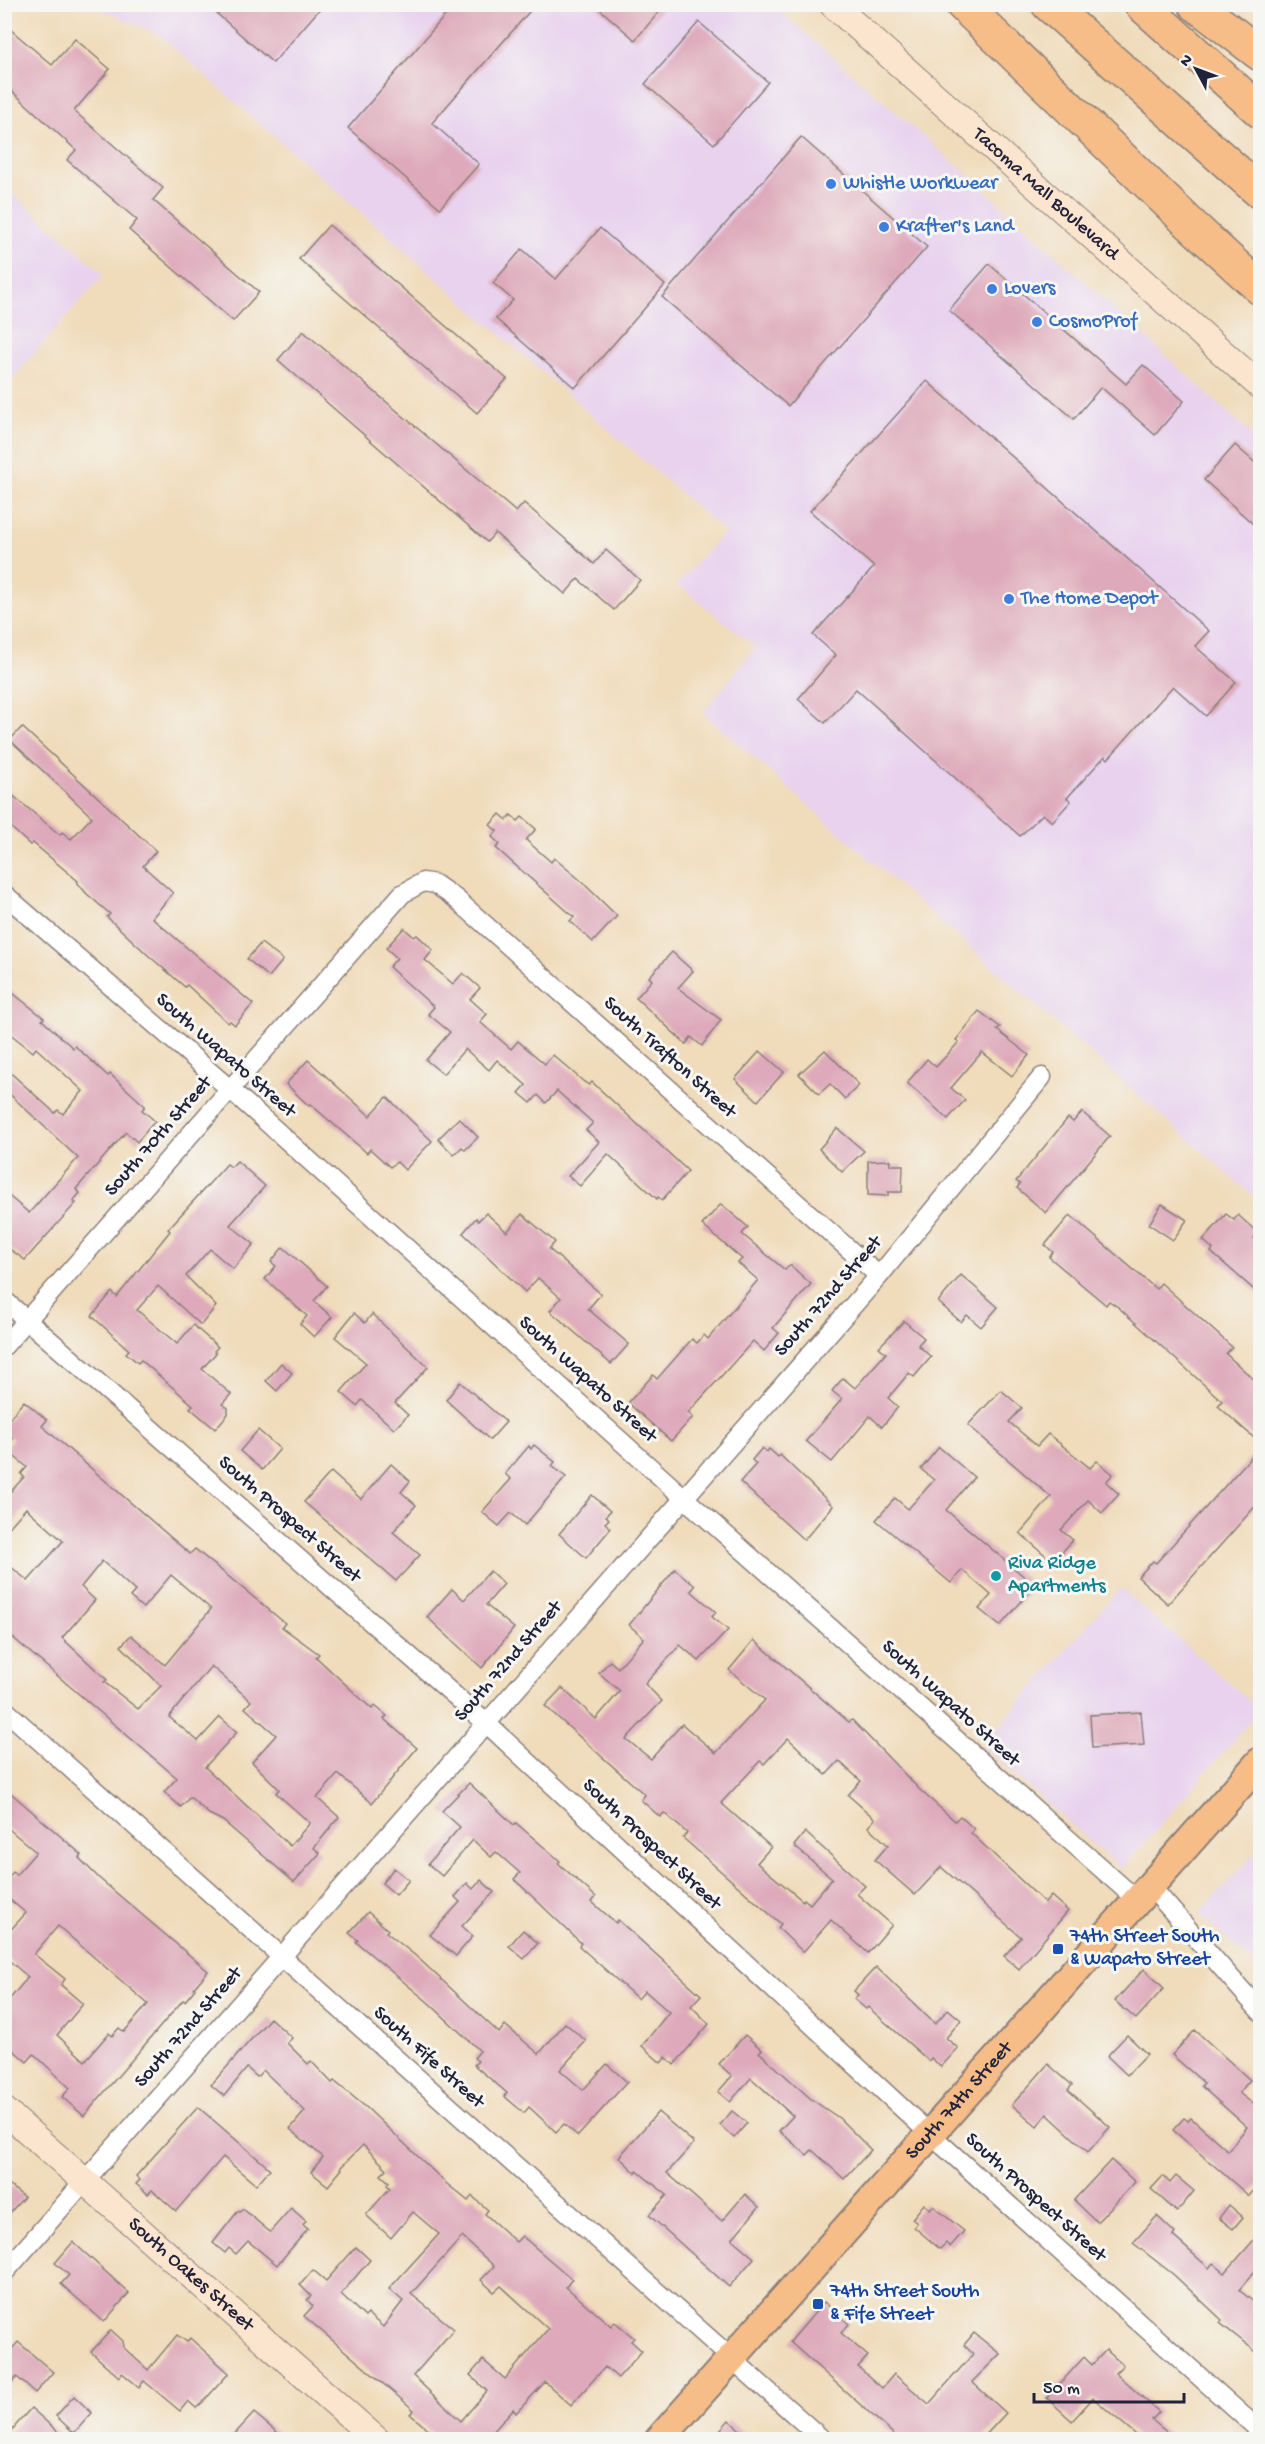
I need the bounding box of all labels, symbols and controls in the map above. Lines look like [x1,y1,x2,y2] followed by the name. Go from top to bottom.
[1166,39,1226,99] north arrow
[1177,51,1198,72] text: N
[967,123,1125,267] street label: Tacoma Mall Boulevard
[843,173,999,196] place label: Whistle Workwear
[824,177,838,191] marker: Whistle Workwear
[896,216,1016,239] place label: Krafter's Land
[877,220,891,234] marker: Krafter's Land
[1004,278,1056,301] place label: Lovers
[985,282,999,296] marker: Lovers
[1049,311,1139,334] place label: CosmoProf
[1030,315,1044,329] marker: CosmoProf
[1020,588,1159,611] place label: The Home Depot
[1002,592,1016,606] marker: The Home Depot
[150,989,301,1124] street label: South Wapato Street
[598,992,742,1125] street label: South Trafton Street
[101,1071,219,1202] street label: South 70th Street
[770,1231,889,1362] street label: South 72nd Street
[513,1312,662,1449] street label: South Wapato Street
[213,1452,367,1589] street label: South Prospect Street
[1008,1553,1106,1599] place label: Riva Ridge Apartments
[989,1569,1003,1583] marker: Riva Ridge Apartments
[450,1596,569,1727] street label: South 72nd Street
[876,1636,1025,1773] street label: South Wapato Street
[577,1775,727,1917] street label: South Prospect Street
[1069,1926,1220,1972] place label: 74th Street South & Wapato Street
[1051,1942,1065,1956] marker: 74th Street South & Wapato Street
[130,1962,249,2093] street label: South 72nd Street
[368,2002,490,2115] street label: South Fife Street
[901,2036,1019,2165] street label: South 74th Street
[960,2129,1112,2269] street label: South Prospect Street
[123,2213,260,2338] street label: South Oakes Street
[829,2281,980,2327] place label: 74th Street South & Fife Street
[811,2297,825,2311] marker: 74th Street South & Fife Street
[1034,2366,1184,2404] scale bar
[1043,2379,1080,2400] text: 50 m

